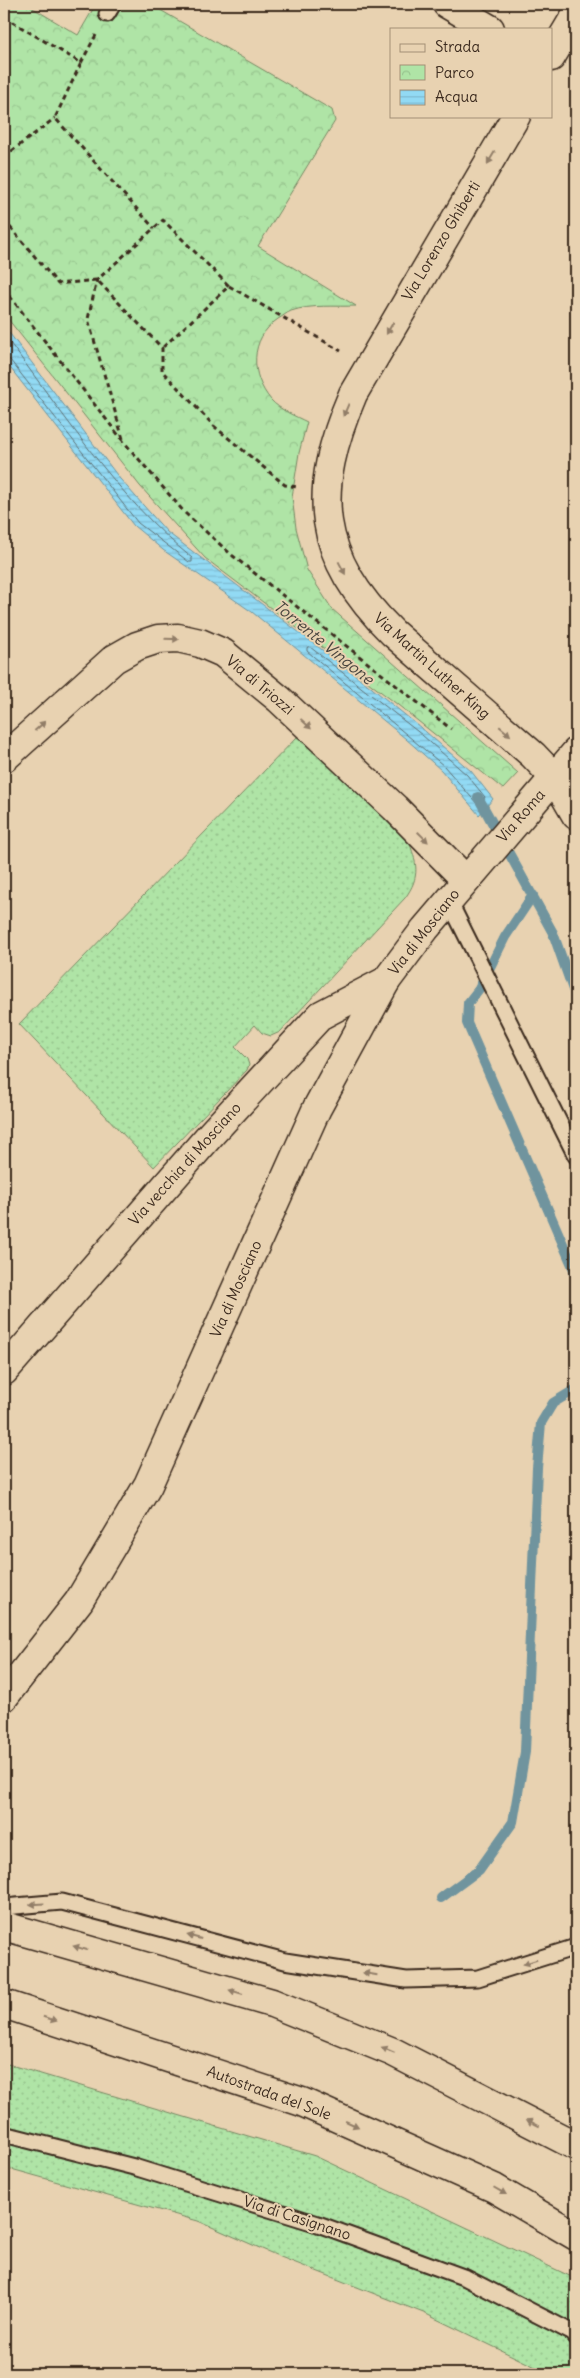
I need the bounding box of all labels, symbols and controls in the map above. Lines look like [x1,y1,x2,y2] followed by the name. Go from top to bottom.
[390,28,552,118] legend
[435,37,480,56] text: Strada
[435,63,474,82] text: Parco
[435,87,478,106] text: Acqua
[486,152,495,165] one-way arrow
[397,177,484,304] street label: Via Lorenzo Ghiberti
[386,321,394,335] one-way arrow
[341,403,349,418] one-way arrow
[338,560,346,575] one-way arrow
[270,596,379,689] water label: Torrente Vingone
[370,608,495,723] street label: Via Martin Luther King
[164,635,180,643] one-way arrow
[222,651,298,719] street label: Via di Triozzi
[299,718,311,730] one-way arrow
[33,720,45,732] one-way arrow
[499,726,512,737] one-way arrow
[492,785,549,846] street label: Via Roma
[417,830,429,842] one-way arrow
[384,885,463,979] street label: Via di Mosciano
[124,1098,245,1229] street label: Via vecchia di Mosciano
[206,1237,265,1340] street label: Via di Mosciano
[28,1901,44,1909] one-way arrow
[187,1933,202,1941] one-way arrow
[72,1943,87,1951] one-way arrow
[522,1958,537,1966] one-way arrow
[362,1970,378,1978] one-way arrow
[229,1988,244,1996] one-way arrow
[43,2016,58,2023] one-way arrow
[381,2046,395,2054] one-way arrow
[204,2061,334,2124] street label: Autostrada del Sole
[526,2119,540,2127] one-way arrow
[345,2120,359,2128] one-way arrow
[493,2187,507,2196] one-way arrow
[241,2191,353,2244] street label: Via di Casignano

